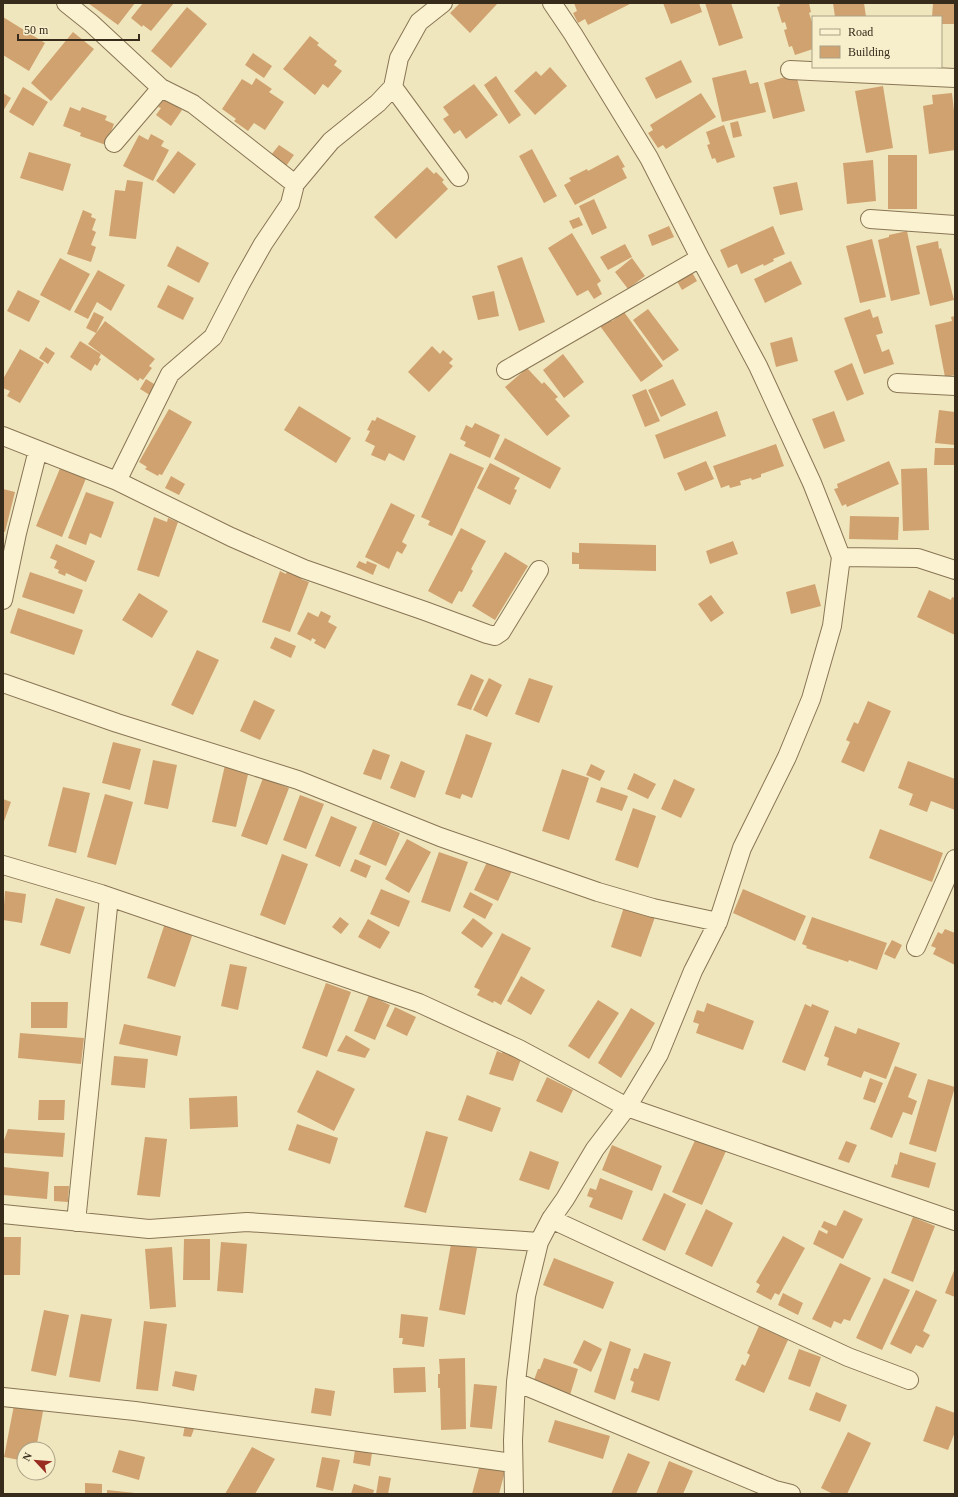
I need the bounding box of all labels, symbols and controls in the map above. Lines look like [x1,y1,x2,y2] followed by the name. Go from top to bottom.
[18,16,139,42] scale bar
[812,16,942,68] legend
[24,23,49,37] text: 50 m
[848,25,873,39] text: Road
[848,45,890,59] text: Building
[16,1441,56,1481] north arrow
[20,1450,34,1463] text: N

